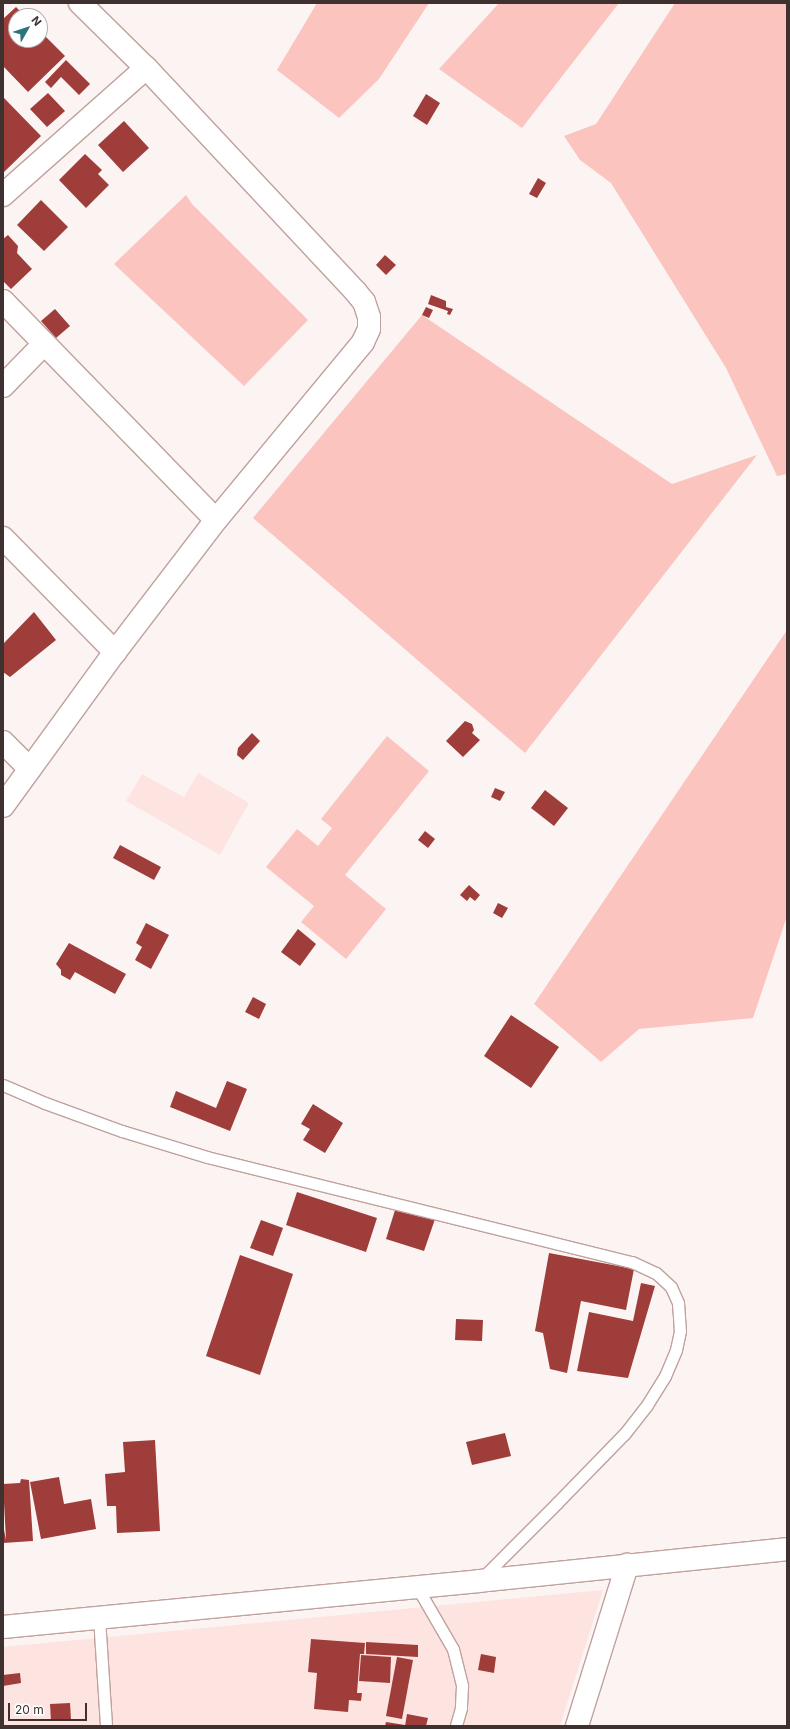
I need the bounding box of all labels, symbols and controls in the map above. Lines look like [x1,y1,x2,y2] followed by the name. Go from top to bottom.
[8,8,48,48] north arrow
[28,13,45,29] text: N
[10,1695,89,1721] scale bar
[15,1702,44,1717] text: 20 m

